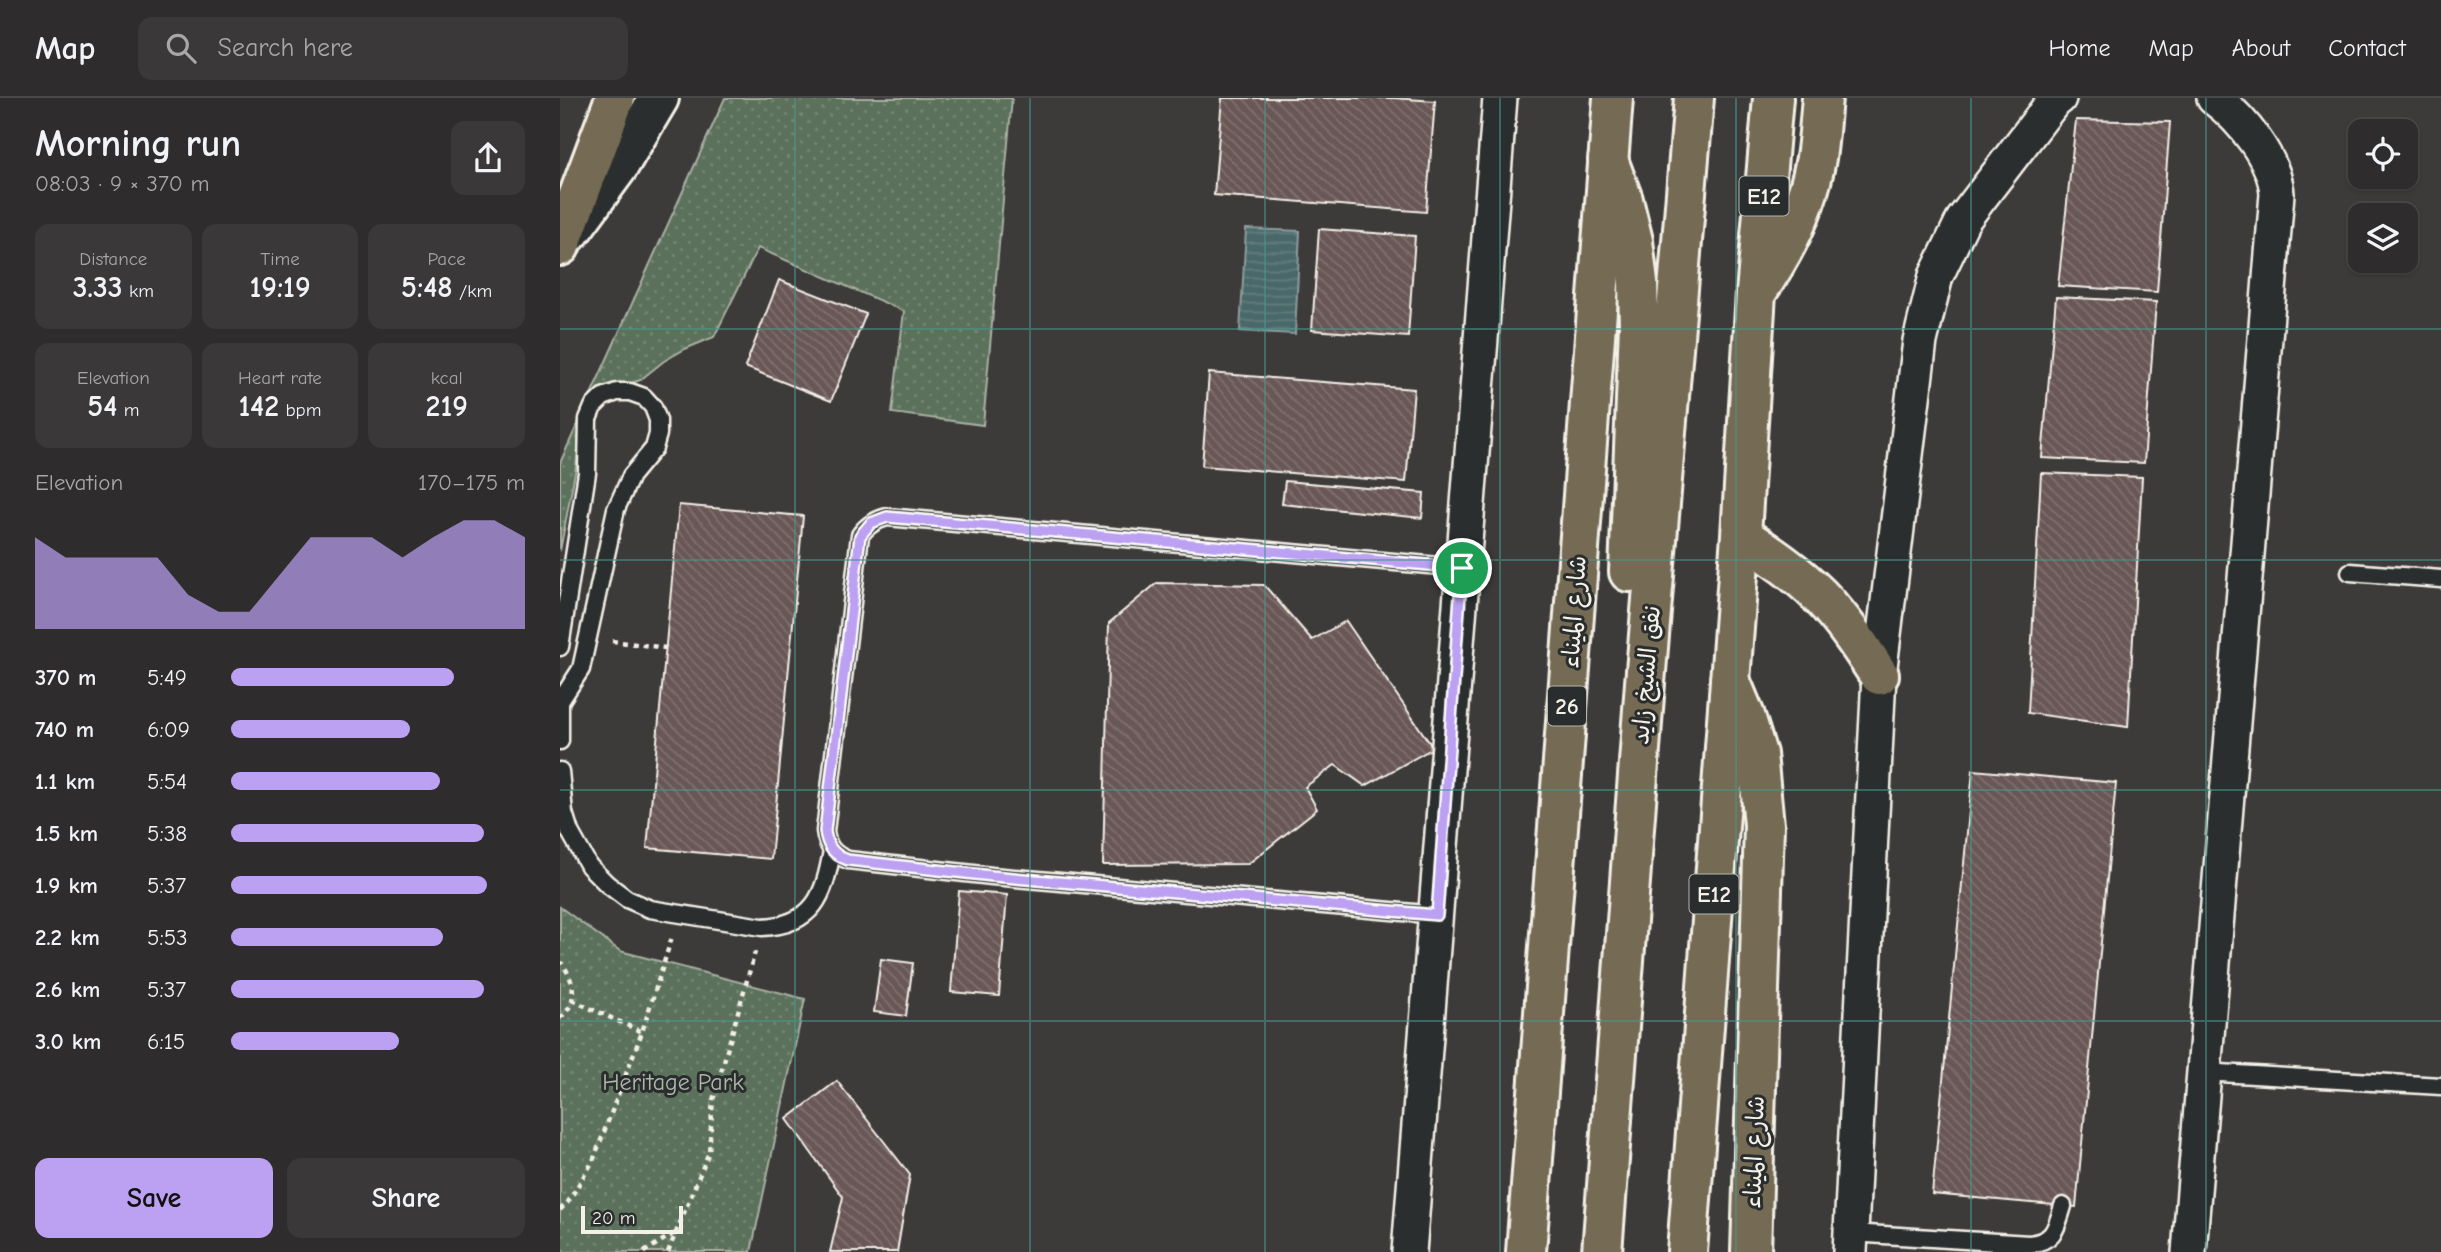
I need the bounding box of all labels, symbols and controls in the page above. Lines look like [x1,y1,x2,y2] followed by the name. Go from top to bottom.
[138,17,628,80] search box
[35,29,96,67] text: Map
[162,29,200,67] icon: search
[218,33,353,63] text: Search here
[2049,34,2110,62] text: Home
[2148,34,2194,62] text: Map
[2232,34,2290,62] text: About
[2328,34,2406,62] text: Contact
[2348,119,2418,273] map controls
[2348,119,2418,189] button: locate
[451,121,525,195] button: share
[35,122,241,166] text: Morning run
[35,170,210,197] text: 08:03 · 9 × 370 m
[1740,176,1788,216] road number: E12
[2348,203,2418,273] button: layers
[79,248,147,270] text: Distance
[260,248,300,270] text: Time
[428,248,466,270] text: Pace
[73,270,123,305] text: 3.33
[249,270,311,305] text: 19:19
[401,270,453,305] text: 5:48
[123,280,154,302] text: km
[453,280,492,302] text: /km
[77,367,150,389] text: Elevation
[238,367,322,389] text: Heart rate
[431,367,463,389] text: kcal
[87,389,117,424] text: 54
[239,389,279,424] text: 142
[425,389,468,424] text: 219
[117,399,139,421] text: m
[279,399,321,421] text: bpm
[35,469,123,496] text: Elevation
[418,469,525,496] text: 170–175 m
[1432,538,1492,598] pin
[1443,549,1481,587] icon: arrive
[1556,555,1595,669] street label: شارع الميناء
[1626,604,1668,746] street label: نفق الشيخ زايد
[35,664,96,691] text: 370 m
[147,664,187,691] text: 5:49
[1548,686,1586,726] road number: 26
[35,716,94,743] text: 740 m
[147,716,190,743] text: 6:09
[35,768,95,795] text: 1.1 km
[147,768,187,795] text: 5:54
[35,820,98,847] text: 1.5 km
[147,820,187,847] text: 5:38
[35,872,98,899] text: 1.9 km
[147,872,186,899] text: 5:37
[1690,874,1738,914] road number: E12
[35,924,100,951] text: 2.2 km
[147,924,188,951] text: 5:53
[35,976,100,1003] text: 2.6 km
[147,976,186,1003] text: 5:37
[35,1028,101,1055] text: 3.0 km
[147,1028,185,1055] text: 6:15
[602,1068,744,1096] park label: Heritage Park
[1738,1095,1773,1209] street label: شارع الميناء
[35,1158,273,1238] button: Save
[287,1158,525,1238] button: Share
[581,1203,682,1235] scale bar
[592,1207,636,1229] text: 20 m

